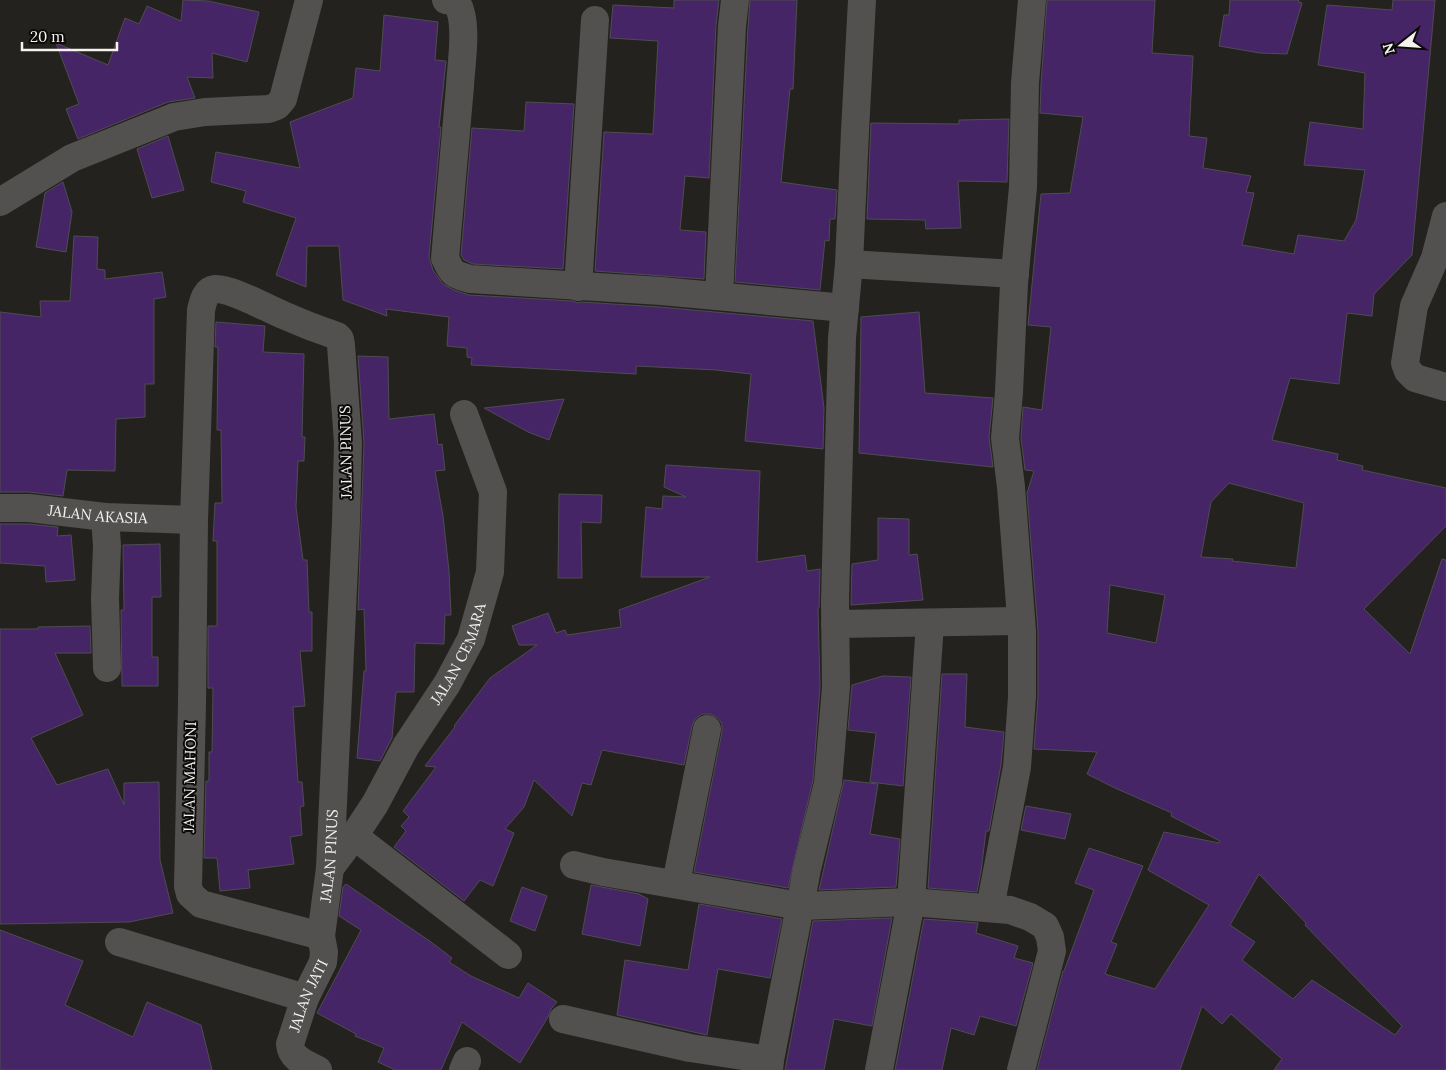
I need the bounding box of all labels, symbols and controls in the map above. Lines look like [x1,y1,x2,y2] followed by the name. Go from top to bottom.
[22,20,118,52] scale bar
[1376,20,1426,70] north arrow
[30,27,65,46] text: 20 m
[1378,41,1399,57] text: N
[335,405,356,500] street label: JALAN PINUS
[46,500,149,527] street label: JALAN AKASIA
[426,600,490,709] street label: JALAN CEMARA
[179,721,200,834] street label: JALAN MAHONI
[315,809,342,905] street label: JALAN PINUS
[284,956,332,1035] street label: JALAN JATI

